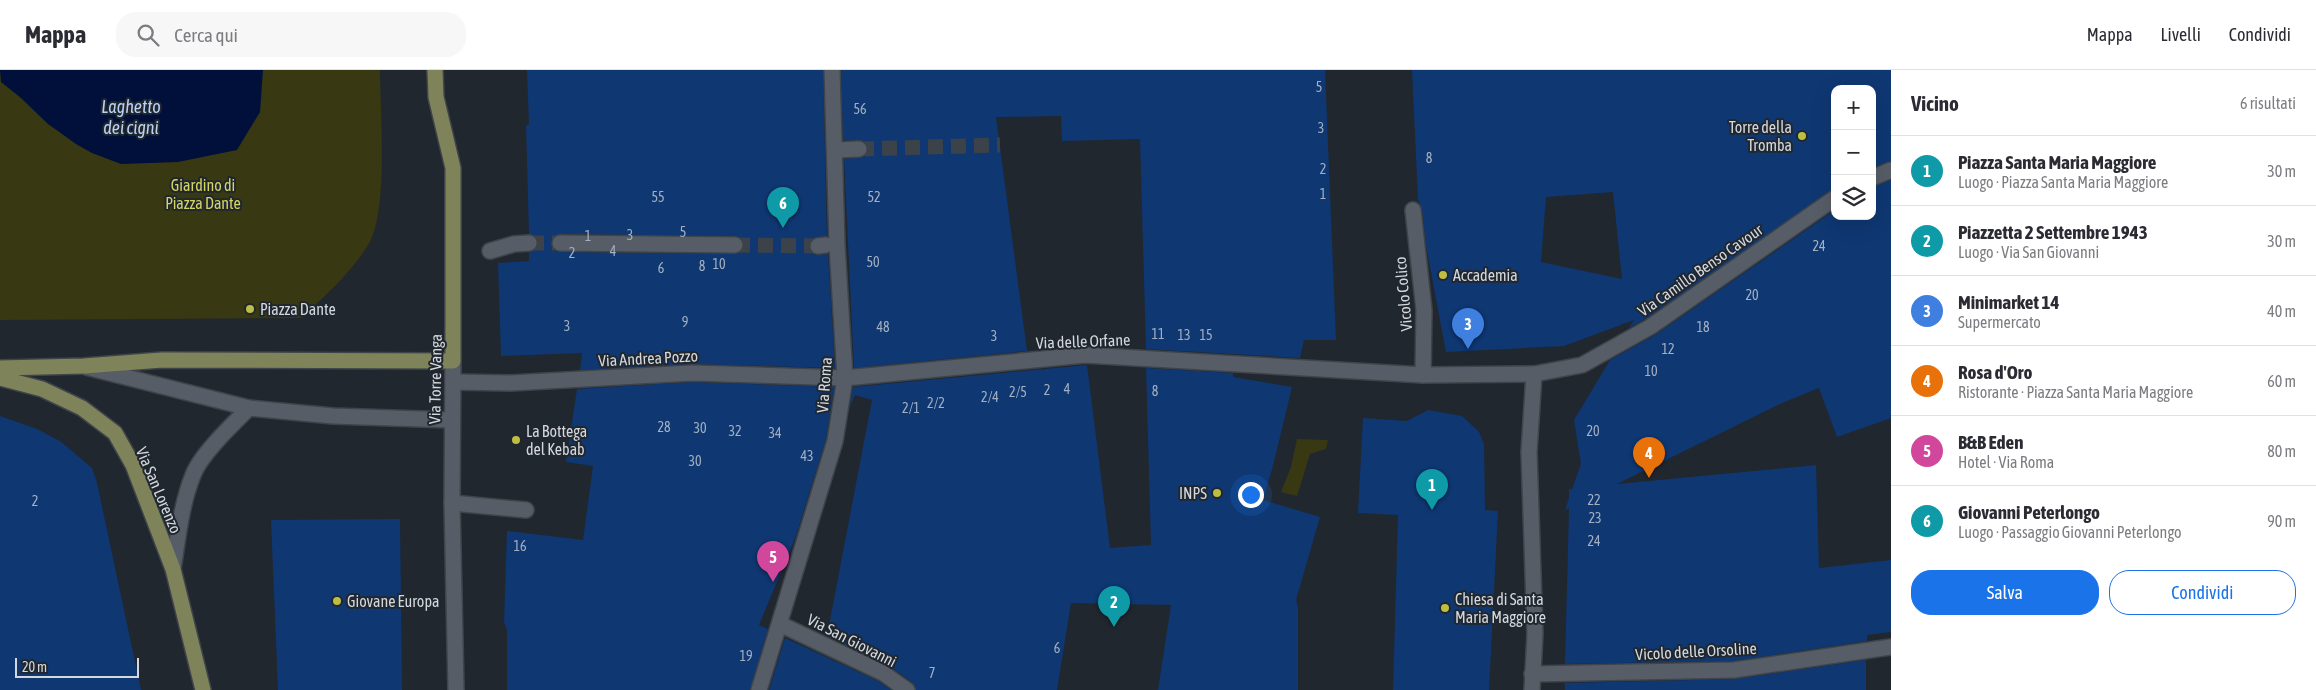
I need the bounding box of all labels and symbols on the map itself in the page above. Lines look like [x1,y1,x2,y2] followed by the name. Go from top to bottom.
[1316,79,1322,95] house number: 5
[101,96,161,138] water label: Laghetto dei cigni
[853,101,867,117] house number: 56
[1729,118,1792,154] place label: Torre della Tromba
[1318,120,1324,136] house number: 3
[1796,130,1808,142] marker: Torre della Tromba
[1426,150,1433,166] house number: 8
[1320,161,1326,177] house number: 2
[165,176,241,212] park label: Giardino di Piazza Dante
[1320,186,1326,202] house number: 1
[767,187,799,228] pin: 6
[651,189,665,205] house number: 55
[867,189,881,205] house number: 52
[1634,220,1766,320] street label: Via Camillo Benso Cavour
[680,224,686,240] house number: 5
[627,227,633,243] house number: 3
[585,228,591,244] house number: 1
[1812,238,1826,254] house number: 24
[610,243,617,259] house number: 4
[569,245,575,261] house number: 2
[866,254,880,270] house number: 50
[712,256,726,272] house number: 10
[1391,256,1415,332] street label: Vicolo Colico
[699,258,706,274] house number: 8
[658,260,665,276] house number: 6
[1453,266,1518,284] place label: Accademia
[1437,269,1449,281] marker: Accademia
[1745,287,1759,303] house number: 20
[260,300,336,318] place label: Piazza Dante
[244,303,256,315] marker: Piazza Dante
[1452,308,1484,349] pin: 3
[682,314,688,330] house number: 9
[564,318,570,334] house number: 3
[876,319,890,335] house number: 48
[1696,319,1710,335] house number: 18
[1151,326,1165,342] house number: 11
[1177,327,1191,343] house number: 13
[1199,327,1213,343] house number: 15
[991,328,997,344] house number: 3
[1035,330,1131,352] street label: Via delle Orfane
[425,334,446,424] street label: Via Torre Vanga
[1661,341,1675,357] house number: 12
[598,346,698,370] street label: Via Andrea Pozzo
[813,357,835,413] street label: Via Roma
[1644,363,1658,379] house number: 10
[1064,381,1071,397] house number: 4
[1044,382,1050,398] house number: 2
[1152,383,1159,399] house number: 8
[1009,384,1027,400] house number: 2/5
[981,389,999,405] house number: 2/4
[927,395,945,411] house number: 2/2
[902,400,920,416] house number: 2/1
[657,419,671,435] house number: 28
[693,420,707,436] house number: 30
[526,422,587,458] place label: La Bottega del Kebab
[728,423,742,439] house number: 32
[1586,423,1600,439] house number: 20
[768,425,782,441] house number: 34
[510,434,522,446] marker: La Bottega del Kebab
[1633,437,1665,478] pin: 4
[133,444,185,536] street label: Via San Lorenzo
[800,448,814,464] house number: 43
[688,453,702,469] house number: 30
[1416,469,1448,510] pin: 1
[1238,482,1264,508] your location
[1179,484,1207,502] place label: INPS
[1211,487,1223,499] marker: INPS
[1587,492,1601,508] house number: 22
[32,493,38,509] house number: 2
[1588,510,1602,526] house number: 23
[1587,533,1601,549] house number: 24
[513,538,527,554] house number: 16
[757,541,789,582] pin: 5
[1098,586,1130,627] pin: 2
[1455,590,1546,627] place label: Chiesa di Santa Maria Maggiore
[347,592,439,611] place label: Giovane Europa
[331,595,343,607] marker: Giovane Europa
[1439,602,1451,614] marker: Chiesa di Santa Maria Maggiore
[804,610,900,670] street label: Via San Giovanni
[1635,639,1757,663] street label: Vicolo delle Orsoline
[1054,640,1061,656] house number: 6
[739,648,753,664] house number: 19
[15,655,139,678] scale bar
[929,665,935,681] house number: 7

